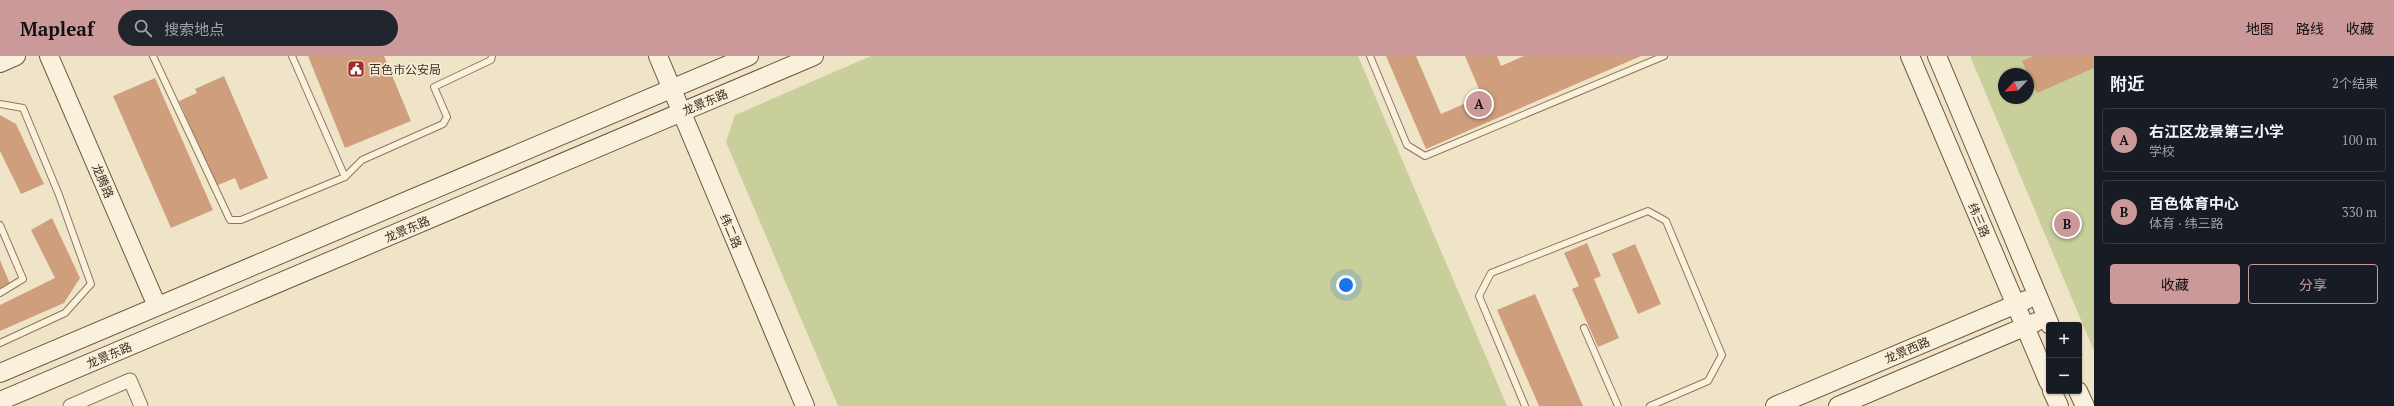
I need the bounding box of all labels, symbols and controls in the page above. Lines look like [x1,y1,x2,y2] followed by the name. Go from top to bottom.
[118,10,398,46] search box
[20,16,94,41] text: Mapleaf
[132,17,154,39] icon: search
[164,19,224,39] text: 搜索地点
[2246,19,2274,38] text: 地图
[2296,19,2324,38] text: 路线
[2346,19,2374,38] text: 收藏
[346,59,366,79] public building icon: 百色市公安局
[369,62,441,77] place label: 百色市公安局
[1998,68,2034,104] north arrow
[2110,72,2144,95] text: 附近
[2332,74,2378,92] text: 2个结果
[680,86,730,118] street label: 龙景东路
[1466,89,1492,119] pin: A
[2149,121,2284,141] text: 右江区龙景第三小学
[2119,131,2129,149] text: A
[2342,131,2377,149] text: 100 m
[2149,142,2175,160] text: 学校
[89,161,117,201] street label: 龙腾路
[2149,193,2239,213] text: 百色体育中心
[1965,200,1993,240] street label: 纬三路
[2120,203,2128,221] text: B
[2342,203,2377,221] text: 330 m
[2054,209,2080,239] pin: B
[717,211,745,251] street label: 纬二路
[382,213,432,245] street label: 龙景东路
[2149,214,2223,232] text: 体育 · 纬三路
[2110,264,2240,304] button: 收藏
[2248,264,2378,304] button: 分享
[1336,275,1356,295] your location
[2046,322,2082,394] map controls
[2046,322,2082,358] button: +
[1882,334,1932,366] street label: 龙景西路
[84,339,134,371] street label: 龙景东路
[2046,358,2082,394] button: −

